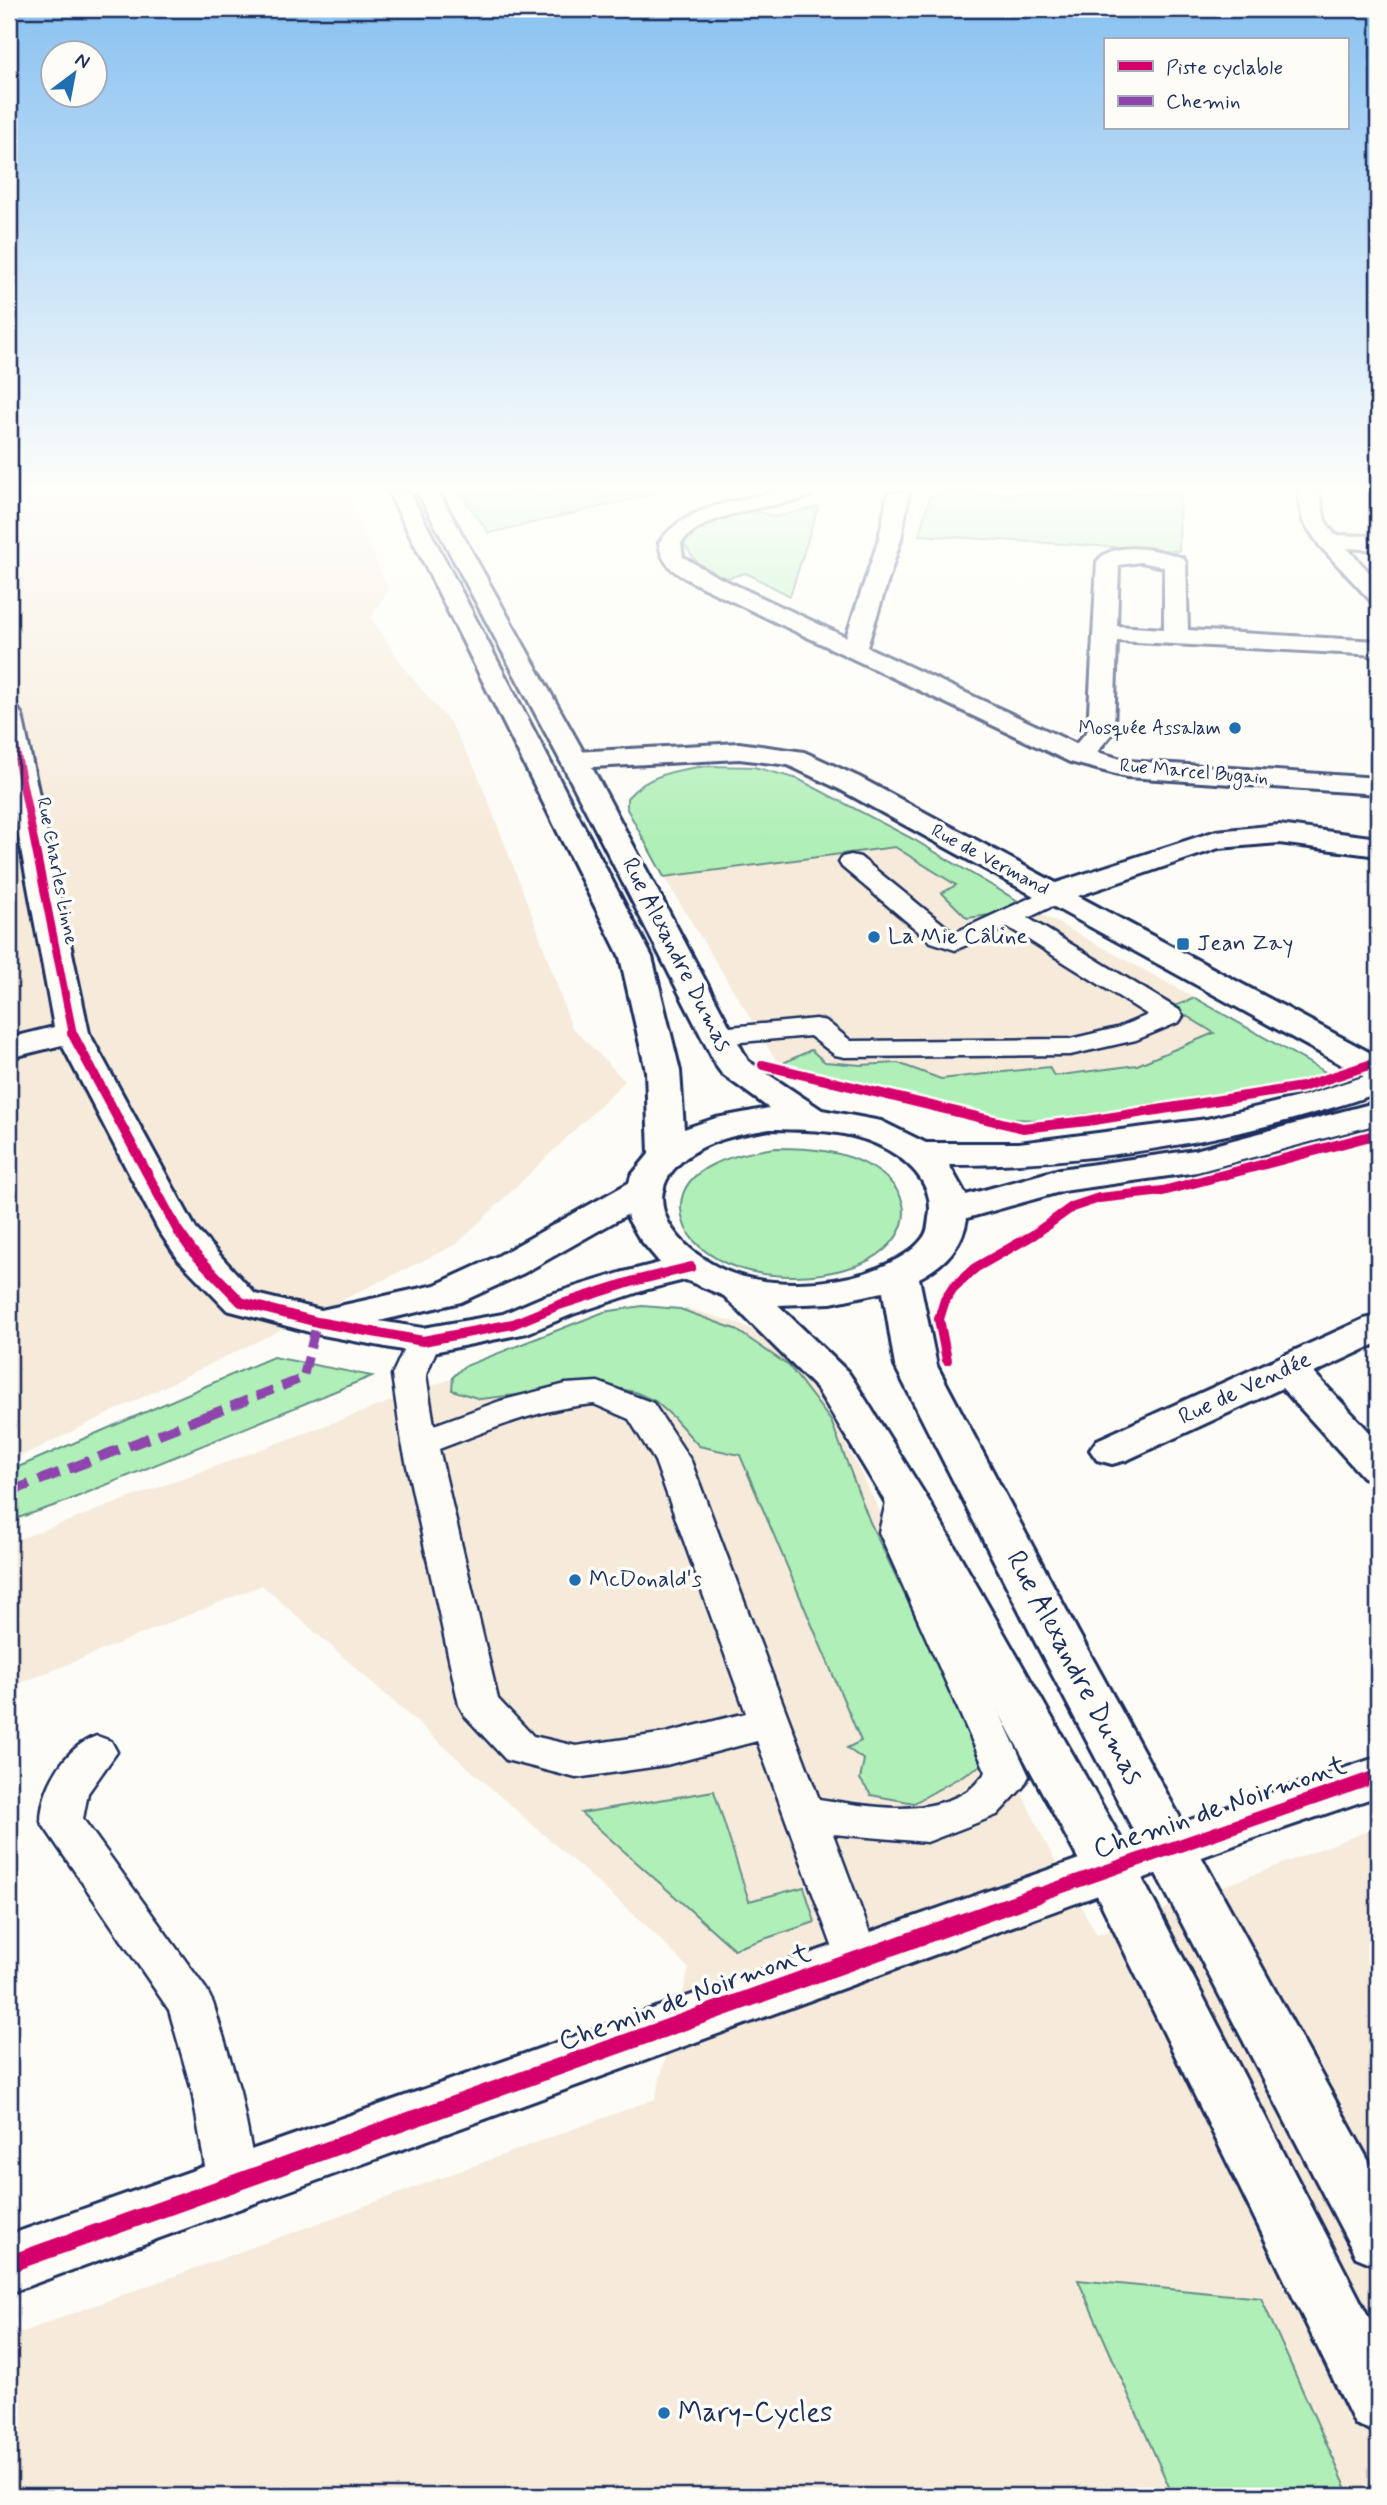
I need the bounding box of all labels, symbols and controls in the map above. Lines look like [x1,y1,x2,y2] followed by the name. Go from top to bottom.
[38,38,108,108] north arrow
[1104,38,1348,130] legend
[70,47,94,75] text: N
[1166,54,1283,82] text: Piste cyclable
[1166,88,1240,116] text: Chemin
[1078,716,1221,741] place label: Mosquée Assalam
[1227,720,1243,736] marker: Mosquée Assalam
[1118,753,1269,793] street label: Rue Marcel Bugain
[30,795,84,947] street label: Rue Charles Linne
[927,818,1053,902] street label: Rue de Vermand
[614,853,738,1057] street label: Rue Alexandre Dumas
[888,922,1028,952] place label: La Mie Câline
[866,929,882,945] marker: La Mie Câline
[1197,929,1293,959] place label: Jean Zay
[1175,936,1191,952] marker: Jean Zay
[1174,1345,1316,1433] street label: Rue de Vendée
[997,1545,1151,1791] street label: Rue Alexandre Dumas
[589,1565,702,1595] place label: McDonald's
[567,1572,583,1588] marker: McDonald's
[1088,1747,1352,1869] street label: Chemin de Noirmont
[554,1935,817,2061] street label: Chemin de Noirmont
[678,2395,832,2432] place label: Mary-Cycles
[656,2405,672,2421] marker: Mary-Cycles

